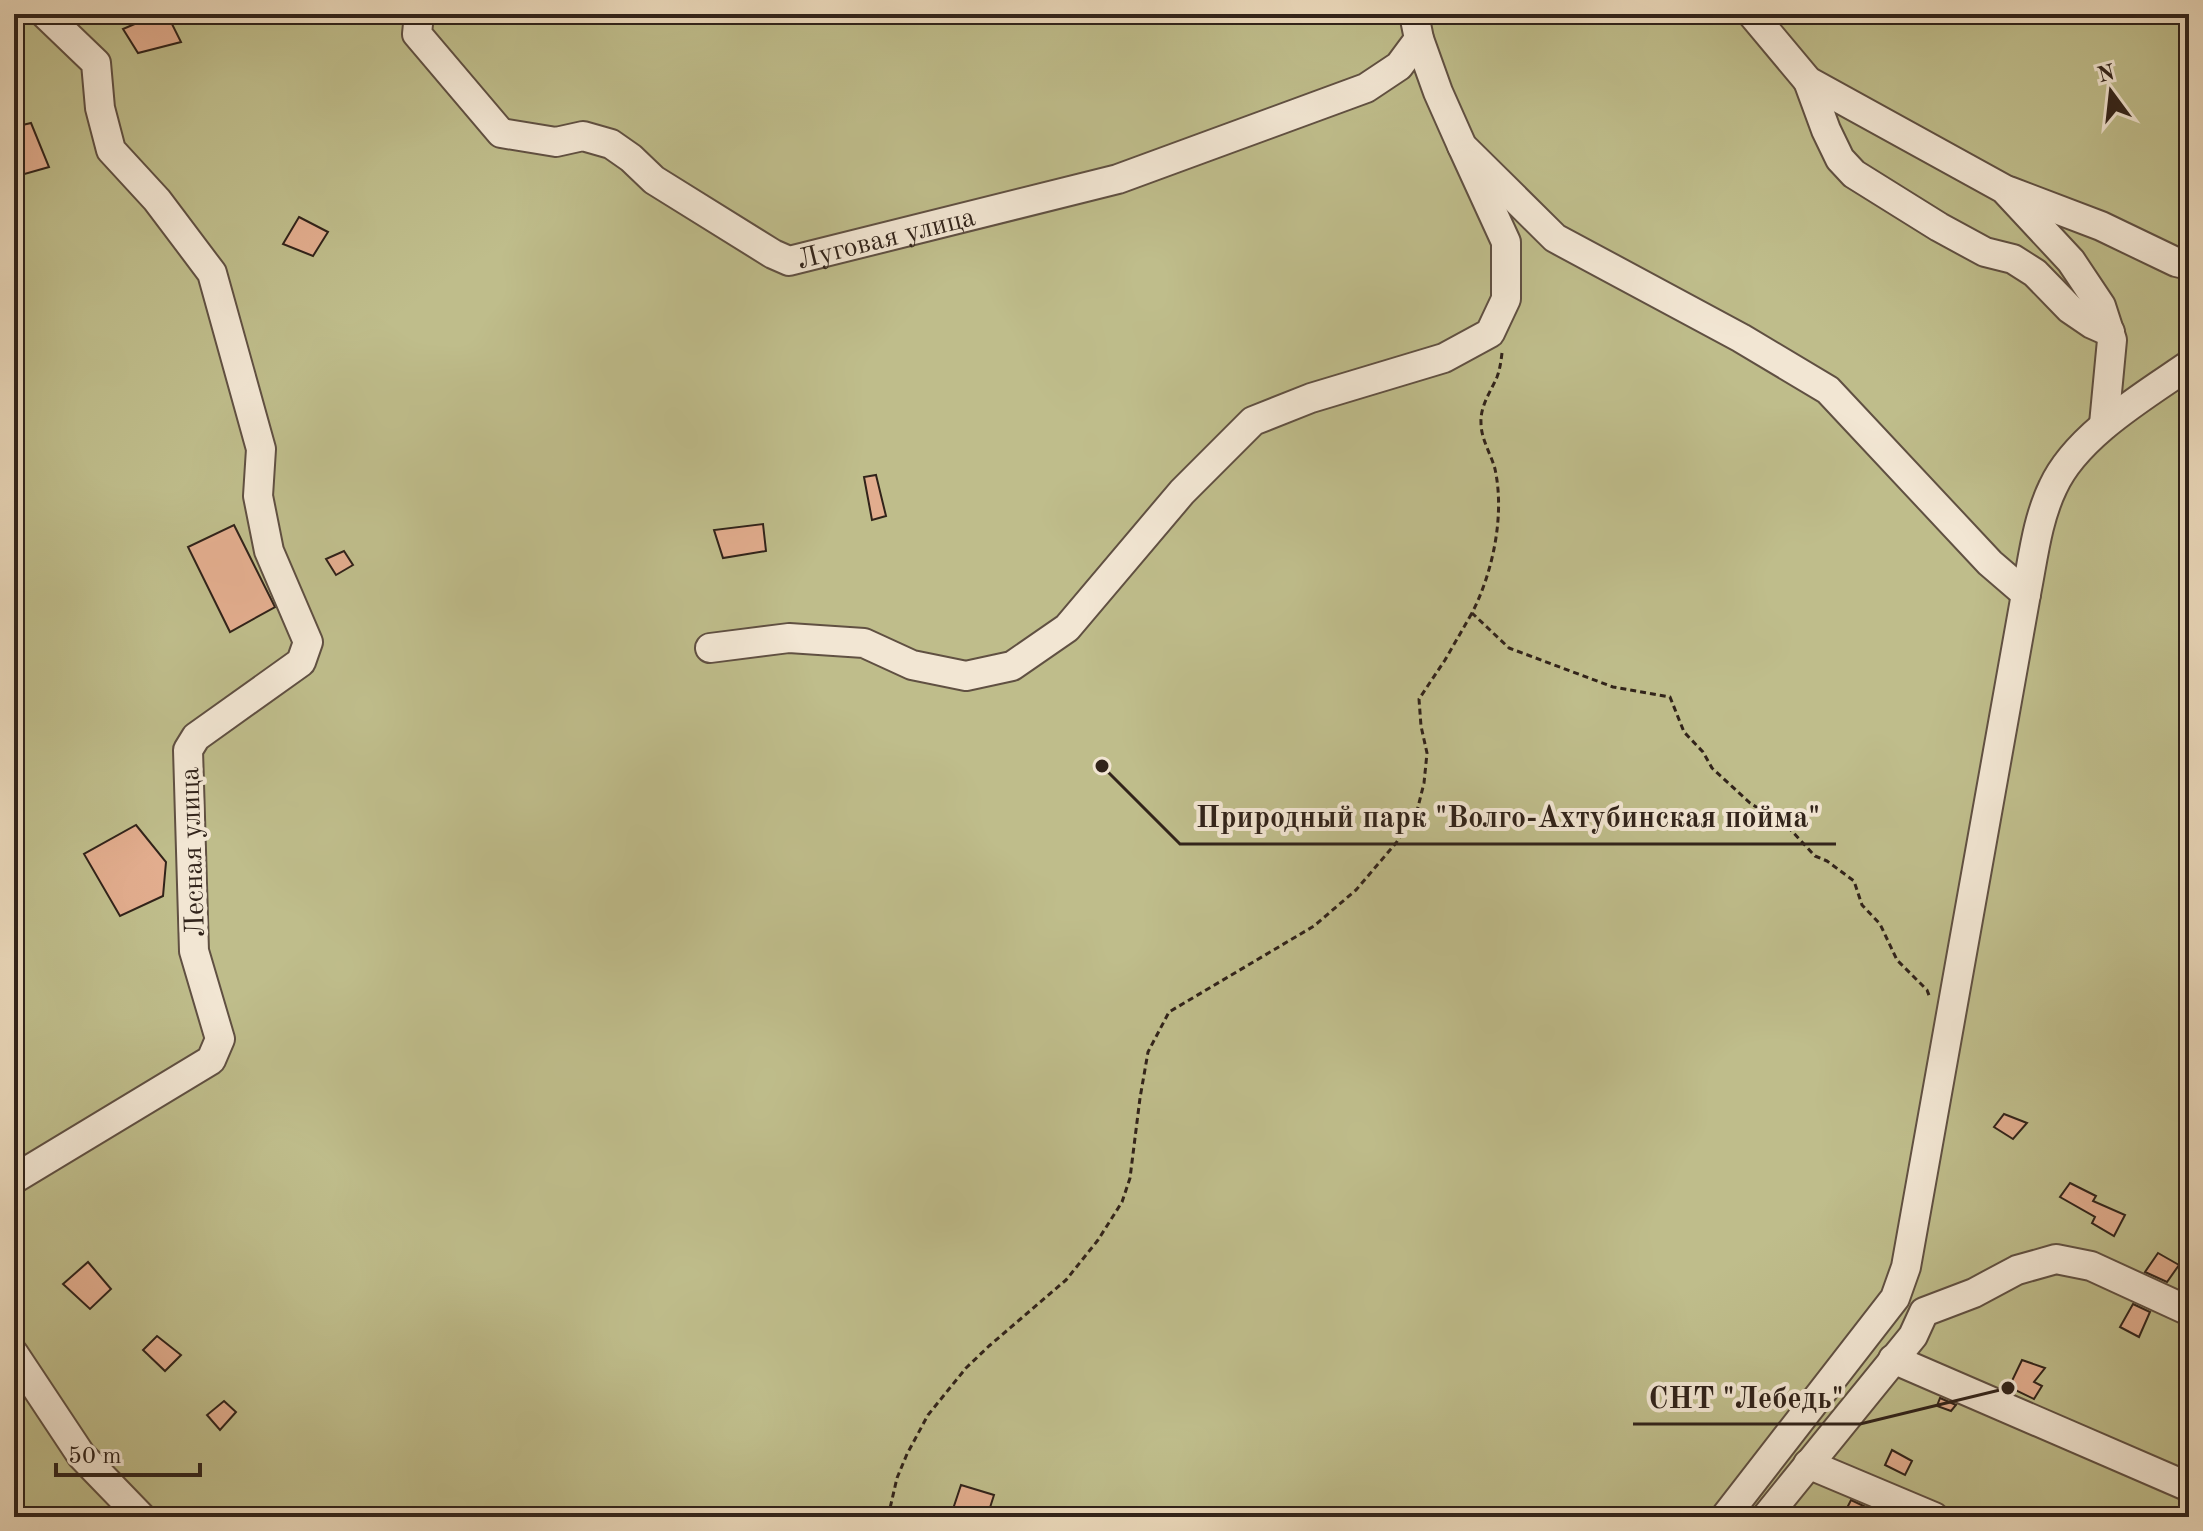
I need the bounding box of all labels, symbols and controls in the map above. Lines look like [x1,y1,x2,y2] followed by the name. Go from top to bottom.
[2071,52,2151,132] north arrow
[2095,62,2117,87] text: N
[794,204,979,275] street label: Луговая улица
[177,766,211,937] street label: Лесная улица
[1180,790,1836,844] callout: Природный парк "Волго-Ахтубинская пойма"
[1196,804,1820,834] text: Природный парк "Волго-Ахтубинская пойма"
[1633,1370,1860,1424] callout: СНТ "Лебедь"
[1648,1385,1844,1415] text: СНТ "Лебедь"
[56,1427,200,1477] scale bar
[68,1445,122,1469] text: 50 m

